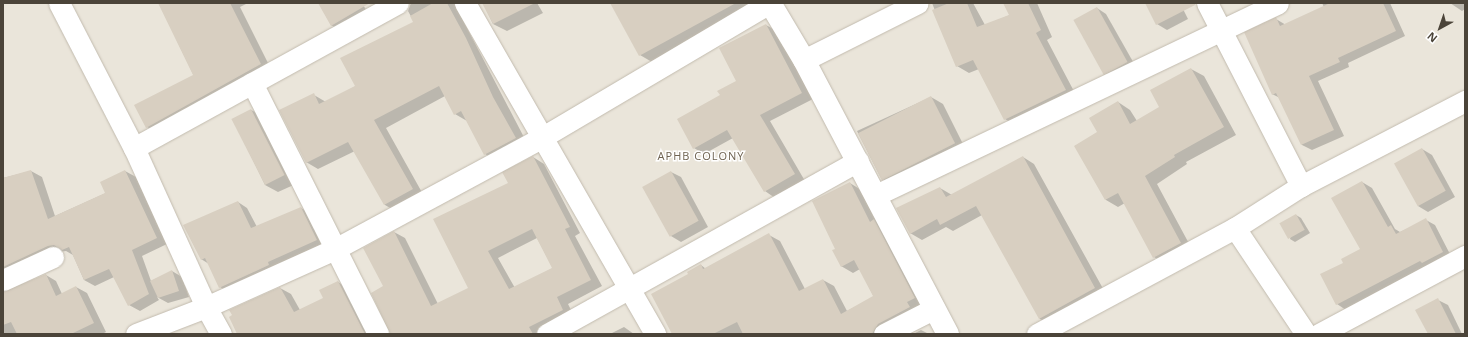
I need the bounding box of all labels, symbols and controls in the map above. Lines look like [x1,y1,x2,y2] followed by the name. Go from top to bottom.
[1420,8,1460,48] north arrow
[1424,29,1440,46] text: N
[658,149,744,163] district label: APHB COLONY

